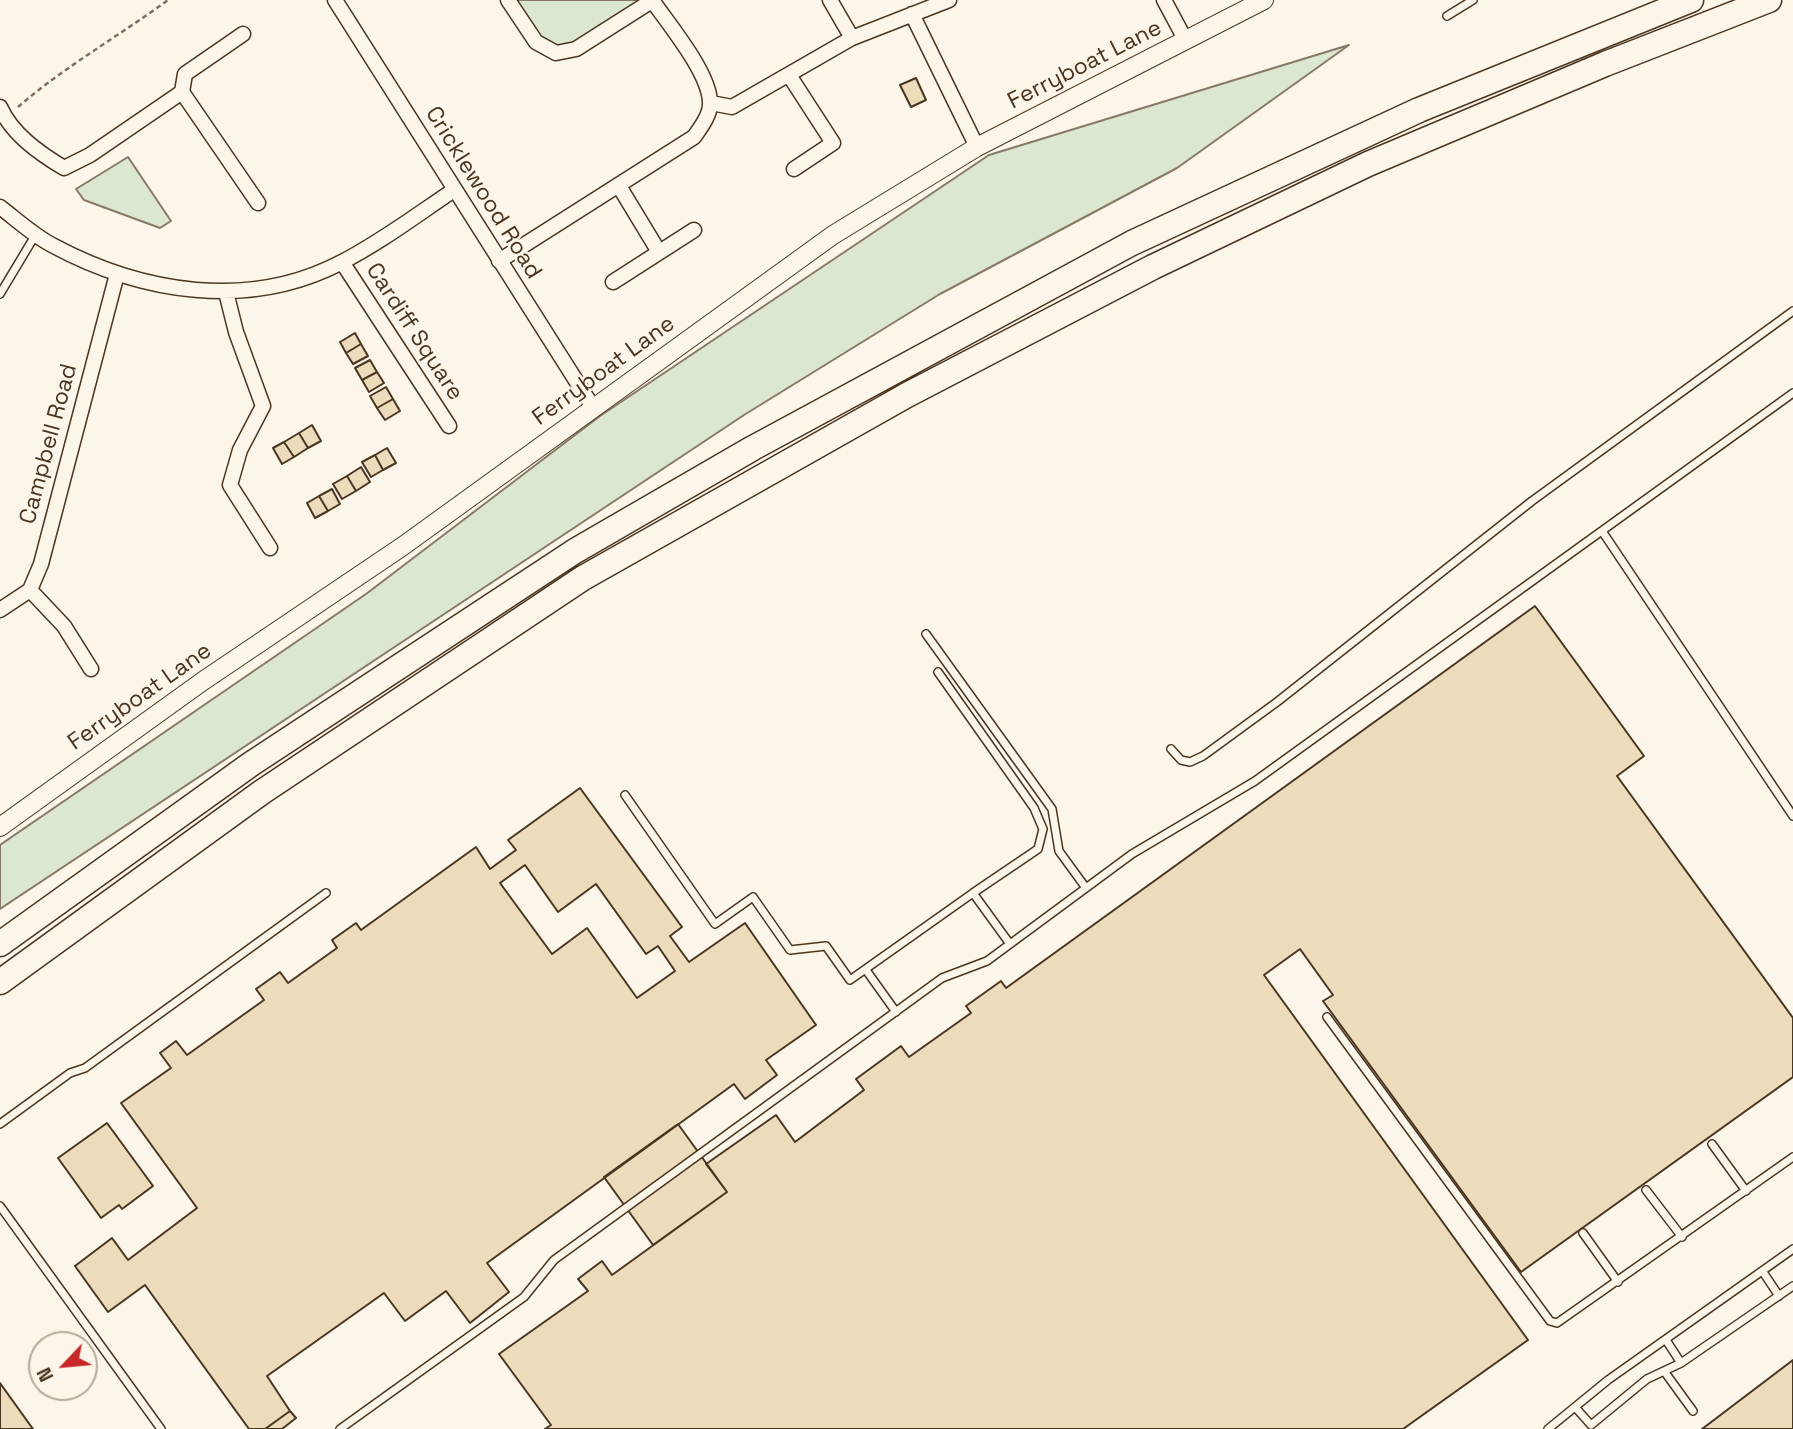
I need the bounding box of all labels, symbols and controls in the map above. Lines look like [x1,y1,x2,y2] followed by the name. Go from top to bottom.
[1004,14,1166,116] street label: Ferryboat Lane
[419,102,547,284] street label: Cricklewood Road
[359,258,469,406] street label: Cardiff Square
[528,310,680,432] street label: Ferryboat Lane
[14,361,84,527] street label: Campbell Road
[63,637,217,757] street label: Ferryboat Lane
[28,1331,98,1401] north arrow
[31,1363,60,1386] text: N

